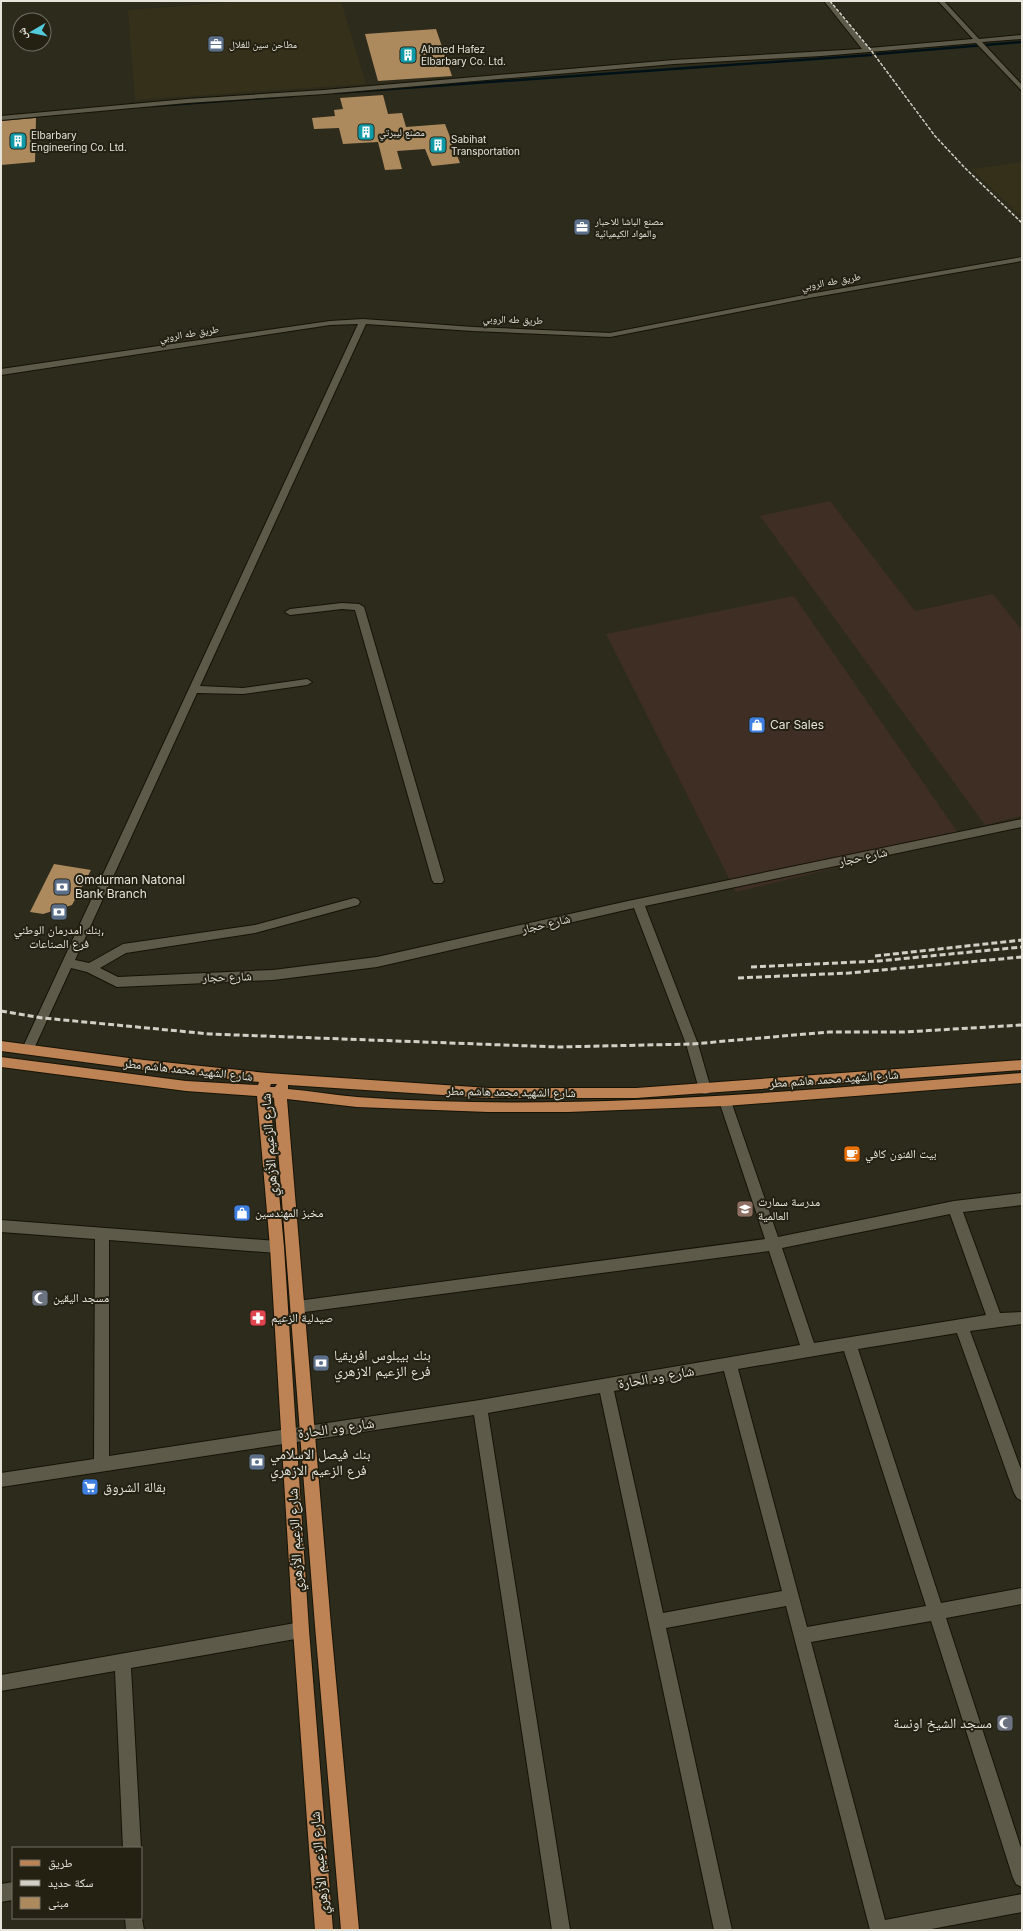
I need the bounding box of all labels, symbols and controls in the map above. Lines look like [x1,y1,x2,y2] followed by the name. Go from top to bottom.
[12,12,52,52] north arrow
[14,26,31,40] text: ش
[206,34,226,54] office icon: مطاحن سين للغلال
[229,38,297,51] place label: مطاحن سين للغلال
[421,43,506,67] place label: Ahmed Hafez Elbarbary Co. Ltd.
[398,45,418,65] building icon: Ahmed Hafez Elbarbary Co. Ltd.
[356,122,376,142] building icon: مصنع ليبرتي
[379,126,425,141] place label: مصنع ليبرتي
[31,129,127,153] place label: Elbarbary Engineering Co. Ltd.
[8,131,28,151] building icon: Elbarbary Engineering Co. Ltd.
[451,133,520,157] place label: Sabihat Transportation
[428,135,448,155] building icon: Sabihat Transportation
[594,215,664,239] place label: مصنع الباشا للاحبار والمواد الكيميائية
[572,217,592,237] office icon: مصنع الباشا للاحبار والمواد الكيميائية
[800,270,862,295] street label: طريق طه الروبي
[483,312,544,329] street label: طريق طه الروبي
[158,322,220,346] street label: طريق طه الروبي
[747,715,767,735] shop icon: Car Sales
[770,717,824,732] place label: Car Sales
[836,844,889,870] street label: شارع حجار
[75,872,185,901] place label: Omdurman Natonal Bank Branch
[52,877,72,897] bank icon: Omdurman Natonal Bank Branch
[49,902,69,922] bank icon: بنك امدرمان الوطني, فرع الصناعات
[519,911,572,938] street label: شارع حجار
[14,922,104,952] place label: بنك امدرمان الوطني, فرع الصناعات
[201,968,252,986] street label: شارع حجار
[122,1055,253,1085] street label: شارع الشهيد محمد هاشم مطر
[768,1066,899,1092] street label: شارع الشهيد محمد هاشم مطر
[445,1083,576,1101] street label: شارع الشهيد محمد هاشم مطر
[256,1093,284,1197] street label: شارع الزعيم الأزهري
[842,1144,862,1164] cafe icon: بيت الفنون كافي
[865,1146,937,1164] place label: بيت الفنون كافي
[758,1194,820,1223] place label: مدرسة سمارت العالمية
[735,1199,755,1219] school or university icon: مدرسة سمارت العالمية
[232,1203,252,1223] shop icon: مخبز المهندسين
[255,1205,324,1220] place label: مخبز المهندسين
[30,1288,50,1308] mosque icon: مسجد اليقين
[53,1290,109,1305] place label: مسجد اليقين
[248,1308,268,1328] pharmacy icon: صيدلية الزعيم
[271,1310,333,1326] place label: صيدلية الزعيم
[334,1346,431,1383] place label: بنك بيبلوس افريقيا فرع الزعيم الازهري
[311,1353,331,1373] bank icon: بنك بيبلوس افريقيا فرع الزعيم الازهري
[616,1361,696,1394] street label: شارع ود الحارة
[297,1414,376,1443] street label: شارع ود الحارة
[270,1445,371,1482] place label: بنك فيصل الاسلامي فرع الزعيم الازهري
[247,1452,267,1472] bank icon: بنك فيصل الاسلامي فرع الزعيم الازهري
[80,1477,100,1497] supermarket icon: بقالة الشروق
[103,1478,166,1496] place label: بقالة الشروق
[283,1488,309,1592] street label: شارع الزعيم الأزهري
[995,1713,1015,1733] mosque icon: مسجد الشيخ اونسة
[893,1714,992,1733] place label: مسجد الشيخ اونسة
[306,1811,335,1915] street label: شارع الزعيم الأزهري
[12,1847,142,1919] legend
[48,1855,73,1870] text: طريق
[48,1875,93,1890] text: سكة حديد
[48,1895,69,1910] text: مبنى

